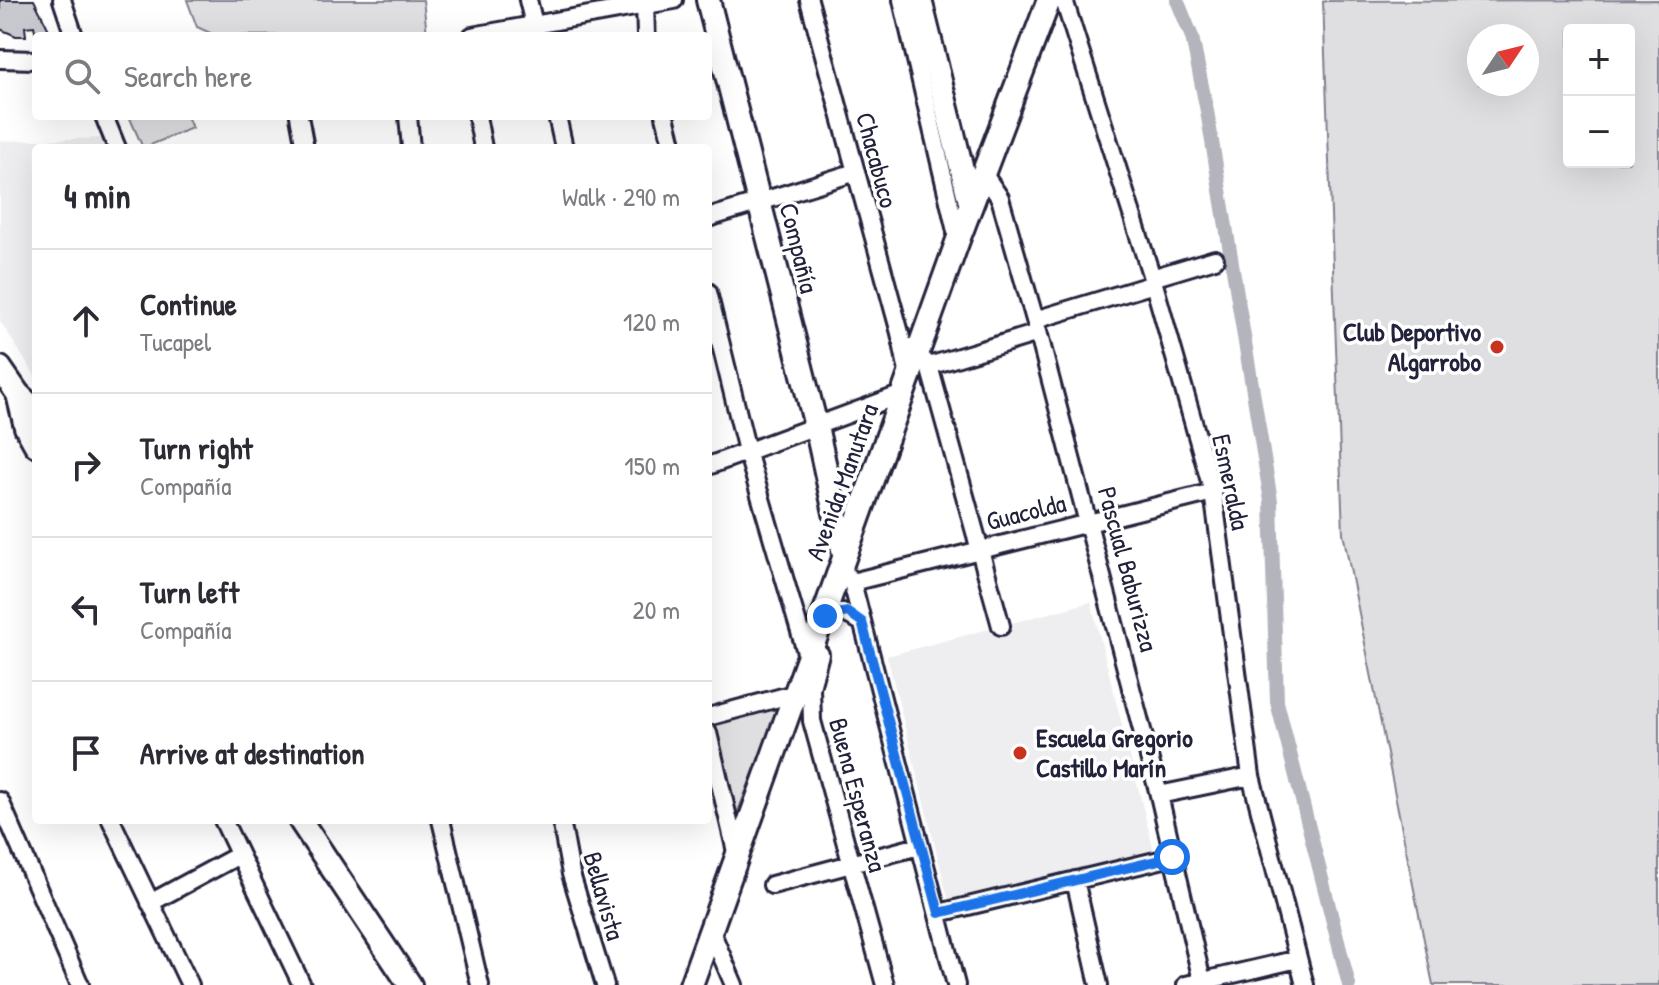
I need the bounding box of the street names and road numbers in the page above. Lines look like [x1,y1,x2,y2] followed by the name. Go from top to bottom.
[848,108,907,211] street label: Chacabuco
[771,199,828,297] street label: Compañía
[797,399,886,565] street label: Avenida Manutara
[1204,431,1259,533] street label: Esmeralda
[1090,483,1167,655] street label: Pascual Baburizza
[982,485,1069,538] street label: Guacolda
[821,714,896,876] street label: Buena Esperanza
[575,848,634,944] street label: Bellavista

